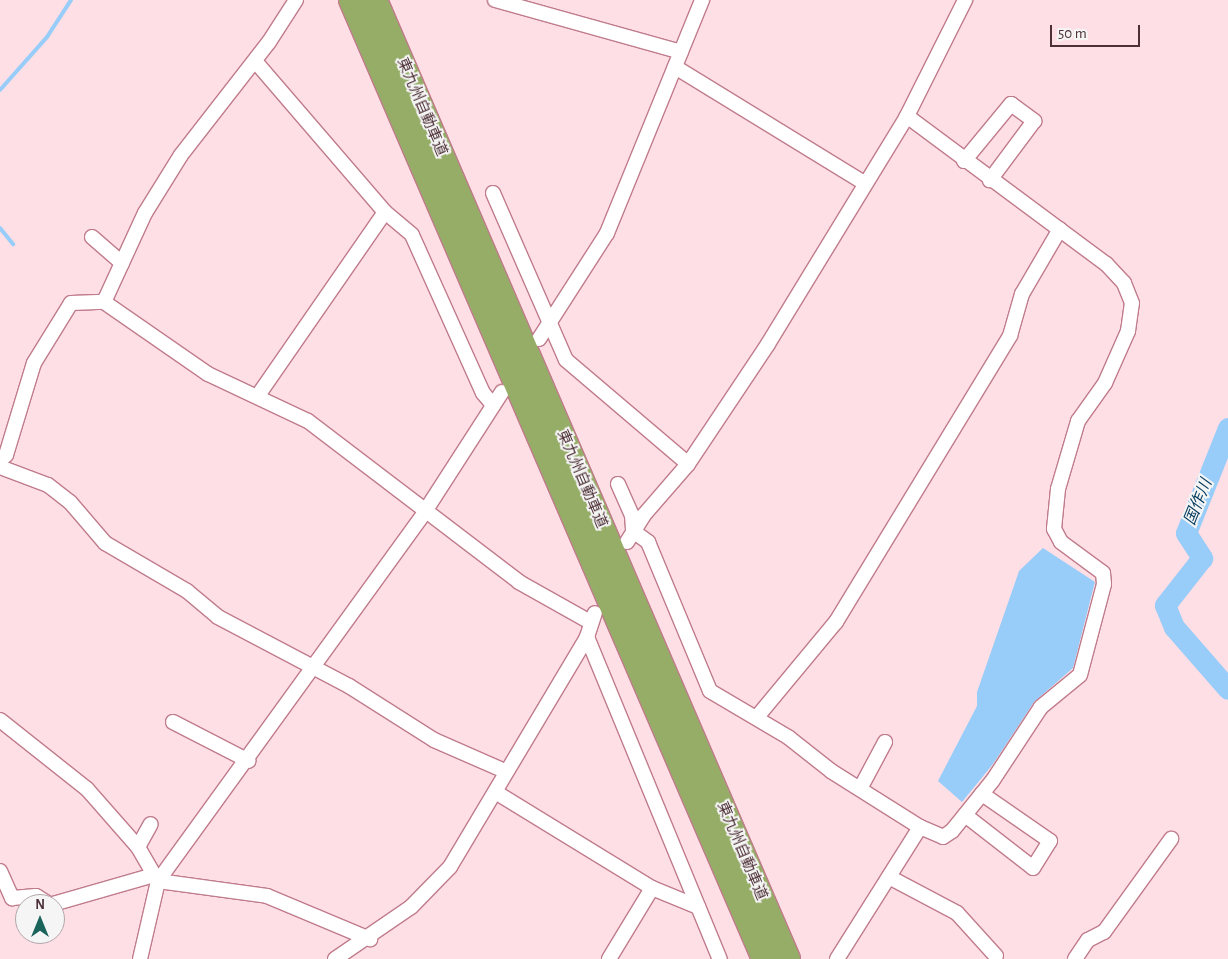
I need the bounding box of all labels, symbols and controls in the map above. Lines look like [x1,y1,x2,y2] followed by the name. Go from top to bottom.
[1053,15,1143,47] scale bar
[1058,26,1087,41] text: 50 m
[393,55,451,159] street label: 東九州自動車道
[553,427,611,531] street label: 東九州自動車道
[1180,476,1216,528] water label: 国作川
[713,799,771,903] street label: 東九州自動車道
[15,894,65,944] north arrow
[35,898,45,912] text: N

